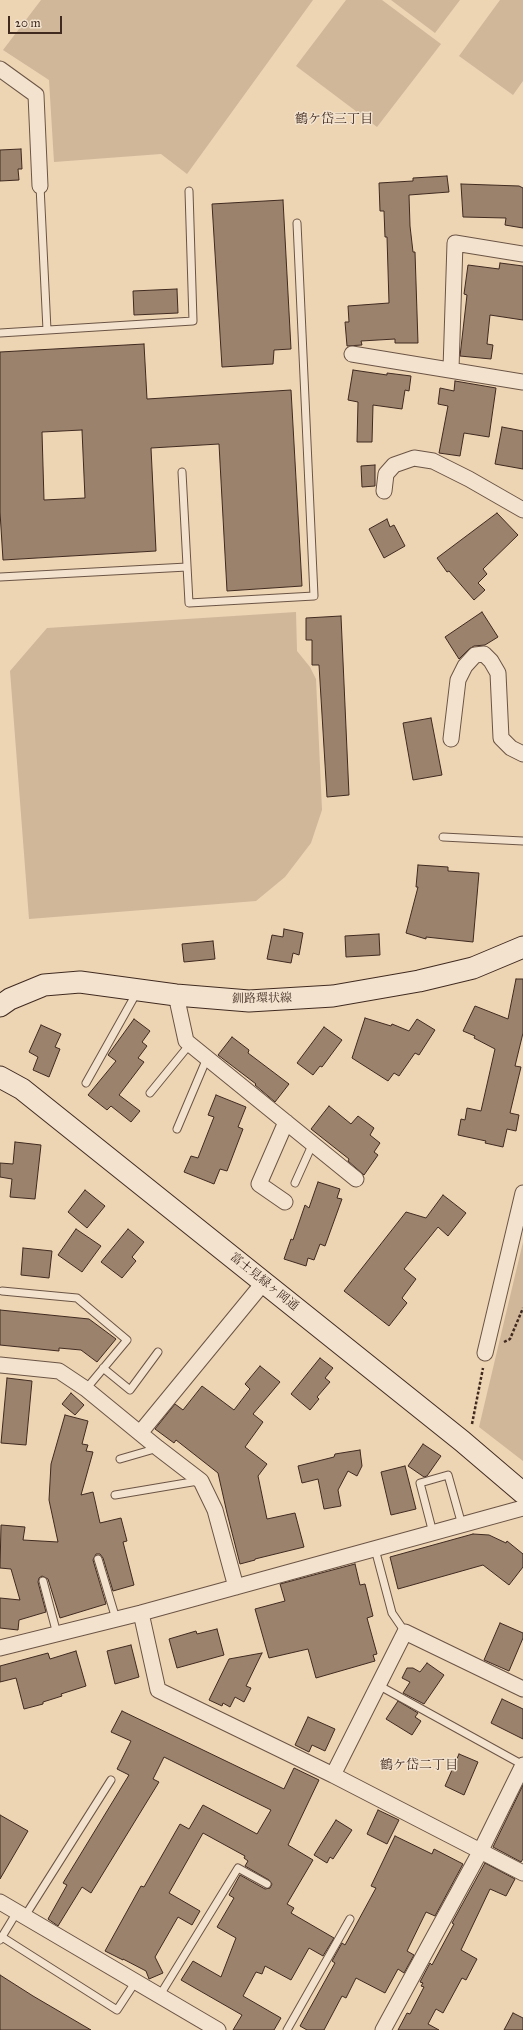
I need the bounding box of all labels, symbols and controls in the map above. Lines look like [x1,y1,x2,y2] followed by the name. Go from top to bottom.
[10,8,64,34] scale bar
[15,16,41,30] text: 20 m
[295,112,373,128] district label: 鶴ケ岱三丁目
[232,991,292,1007] street label: 釧路環状線
[227,1250,301,1314] street label: 富士見緑ヶ岡通
[380,1758,458,1774] district label: 鶴ケ岱二丁目

